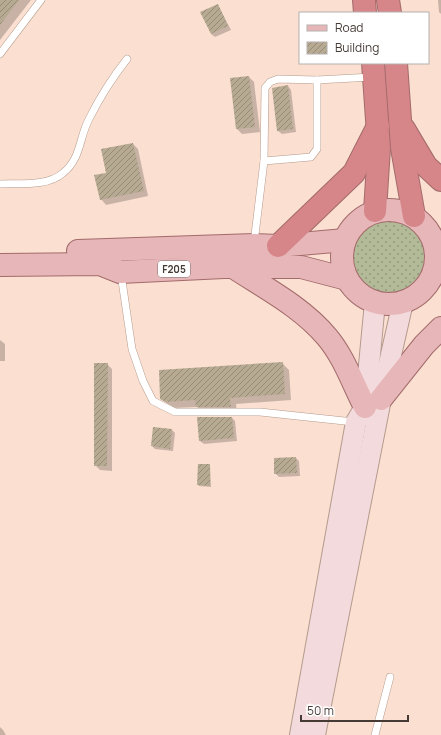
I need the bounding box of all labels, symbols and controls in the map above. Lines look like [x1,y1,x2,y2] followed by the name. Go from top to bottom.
[299,12,429,64] legend
[335,19,363,36] text: Road
[335,39,379,56] text: Building
[158,261,190,277] road number: F205
[301,697,408,723] scale bar
[307,702,334,719] text: 50 m

